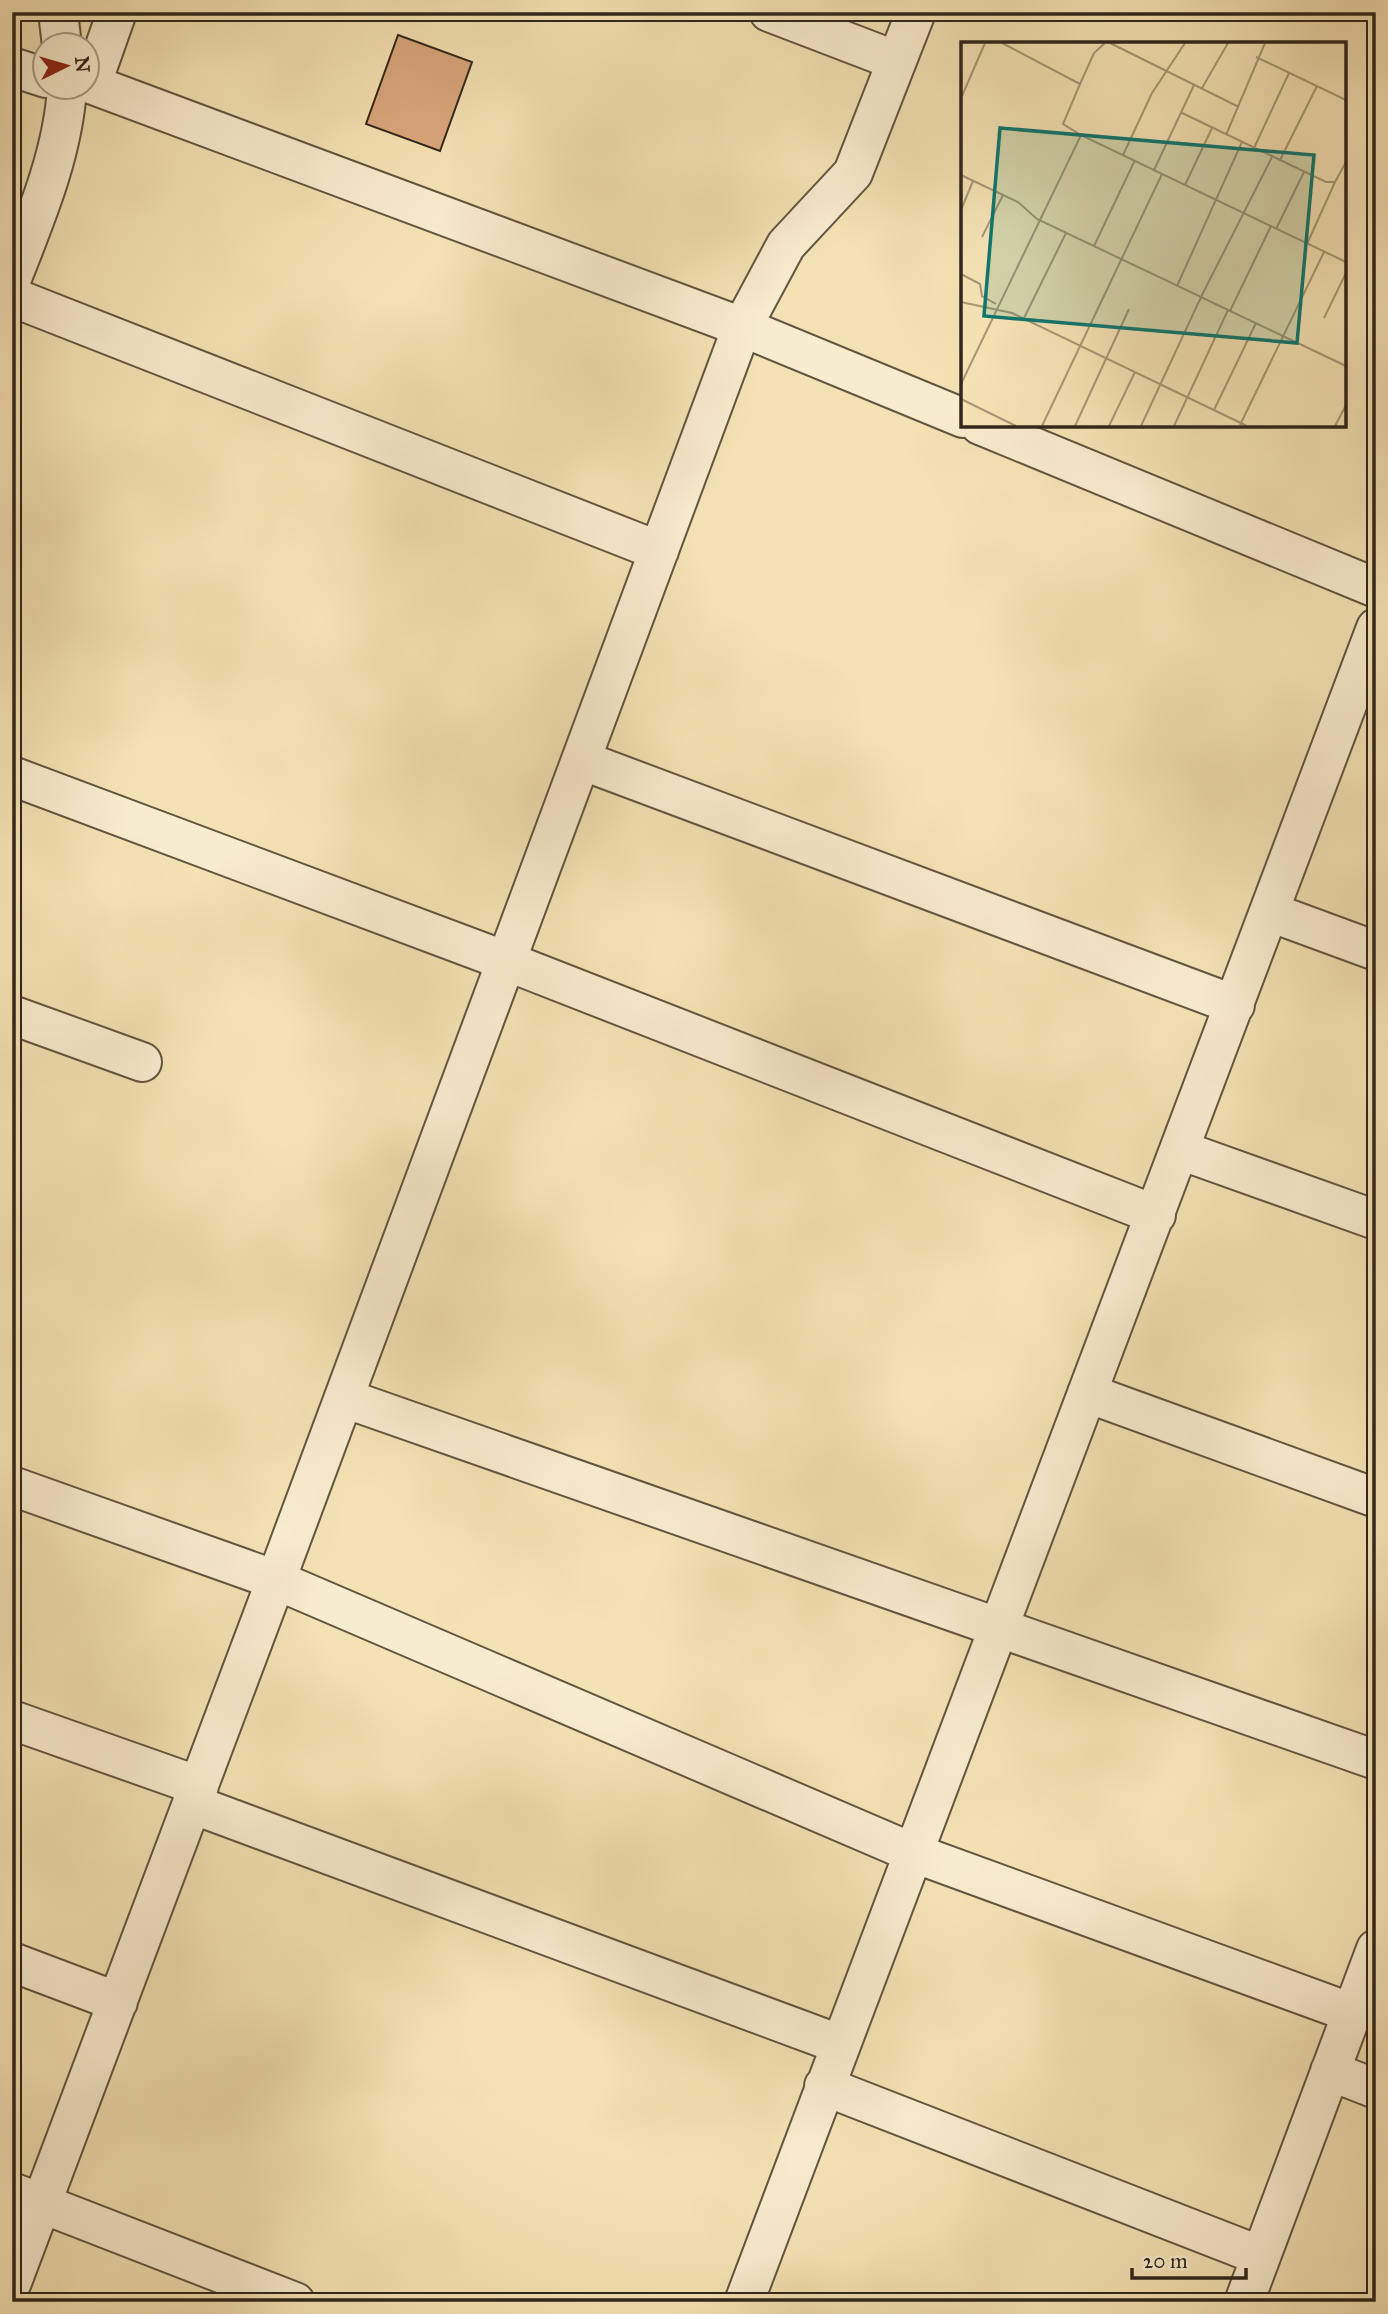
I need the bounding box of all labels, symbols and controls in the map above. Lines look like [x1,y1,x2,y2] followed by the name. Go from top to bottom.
[32,32,102,102] north arrow
[961,42,1346,427] inset map
[70,56,95,74] text: N
[1132,2237,1246,2281] scale bar
[1143,2248,1188,2274] text: 20 m

